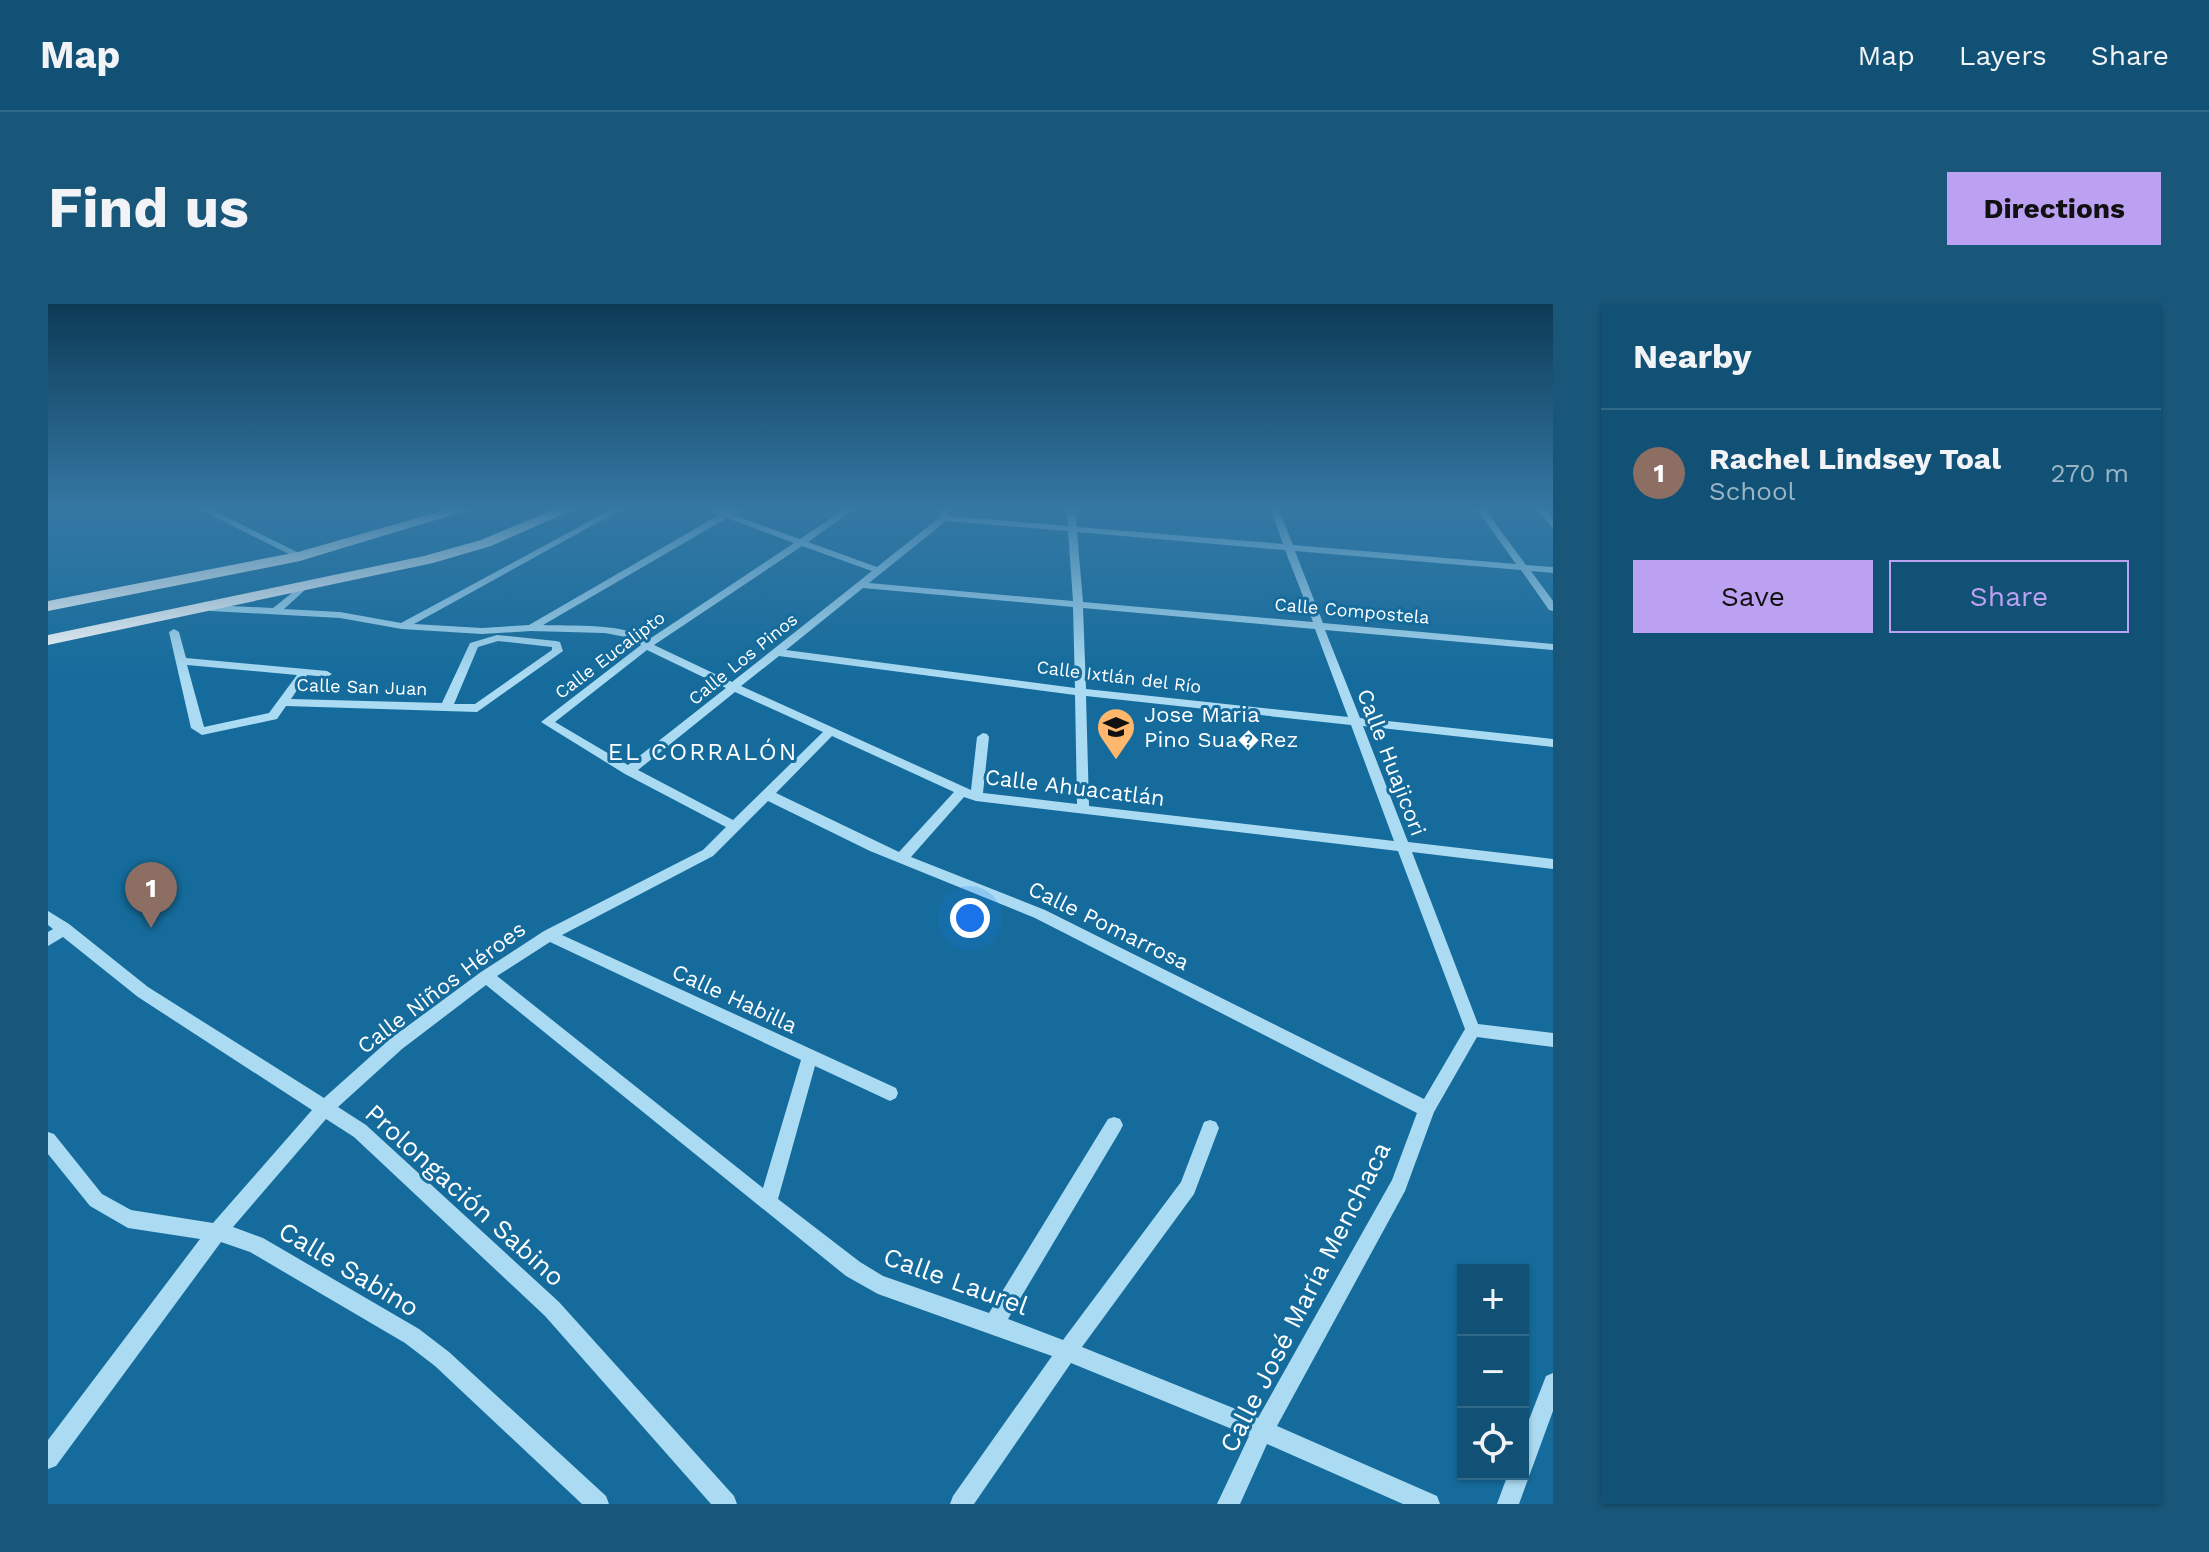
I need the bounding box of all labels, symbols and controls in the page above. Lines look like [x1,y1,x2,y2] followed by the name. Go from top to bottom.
[40,33,120,77] text: Map
[1858,39,1915,72] text: Map
[1959,39,2047,72] text: Layers
[2091,39,2169,72] text: Share
[1947,172,2161,245] button: Directions
[48,175,249,241] text: Find us
[1633,336,1752,376] text: Nearby
[1709,441,2001,476] text: Rachel Lindsey Toal
[1653,458,1665,488] text: 1
[2050,458,2129,488] text: 270 m
[1709,476,1795,506] text: School
[1633,560,1873,633] button: Save
[1889,560,2129,633] button: Share
[1274,593,1430,628] street label: Calle Compostela
[550,606,669,703] street label: Calle Eucalipto
[684,608,801,709] street label: Calle Los Pinos
[1036,656,1203,697] street label: Calle Ixtlán del Río
[296,674,428,699] street label: Calle San Juan
[1352,685,1431,839] street label: Calle Huajicori
[1144,702,1298,752] place label: Jose Maria Pino Sua�Rez
[1095,706,1137,761] school or university icon: Jose Maria Pino Sua�Rez
[608,738,798,766] district label: EL CORRALÓN
[984,764,1166,811] street label: Calle Ahuacatlán
[125,862,177,928] pin: 1
[1024,876,1193,975] street label: Calle Pomarrosa
[950,898,990,938] your location
[352,916,530,1059] street label: Calle Niños Héroes
[668,959,801,1038] street label: Calle Habilla
[359,1098,571,1292] street label: Prolongación Sabino
[1213,1137,1397,1457] street label: Calle José María Menchaca
[273,1215,425,1323] street label: Calle Sabino
[880,1241,1032,1321] street label: Calle Laurel
[1457,1264,1529,1480] map controls
[1457,1264,1529,1336] button: +
[1457,1336,1529,1408] button: −
[1457,1408,1529,1480] button: locate

